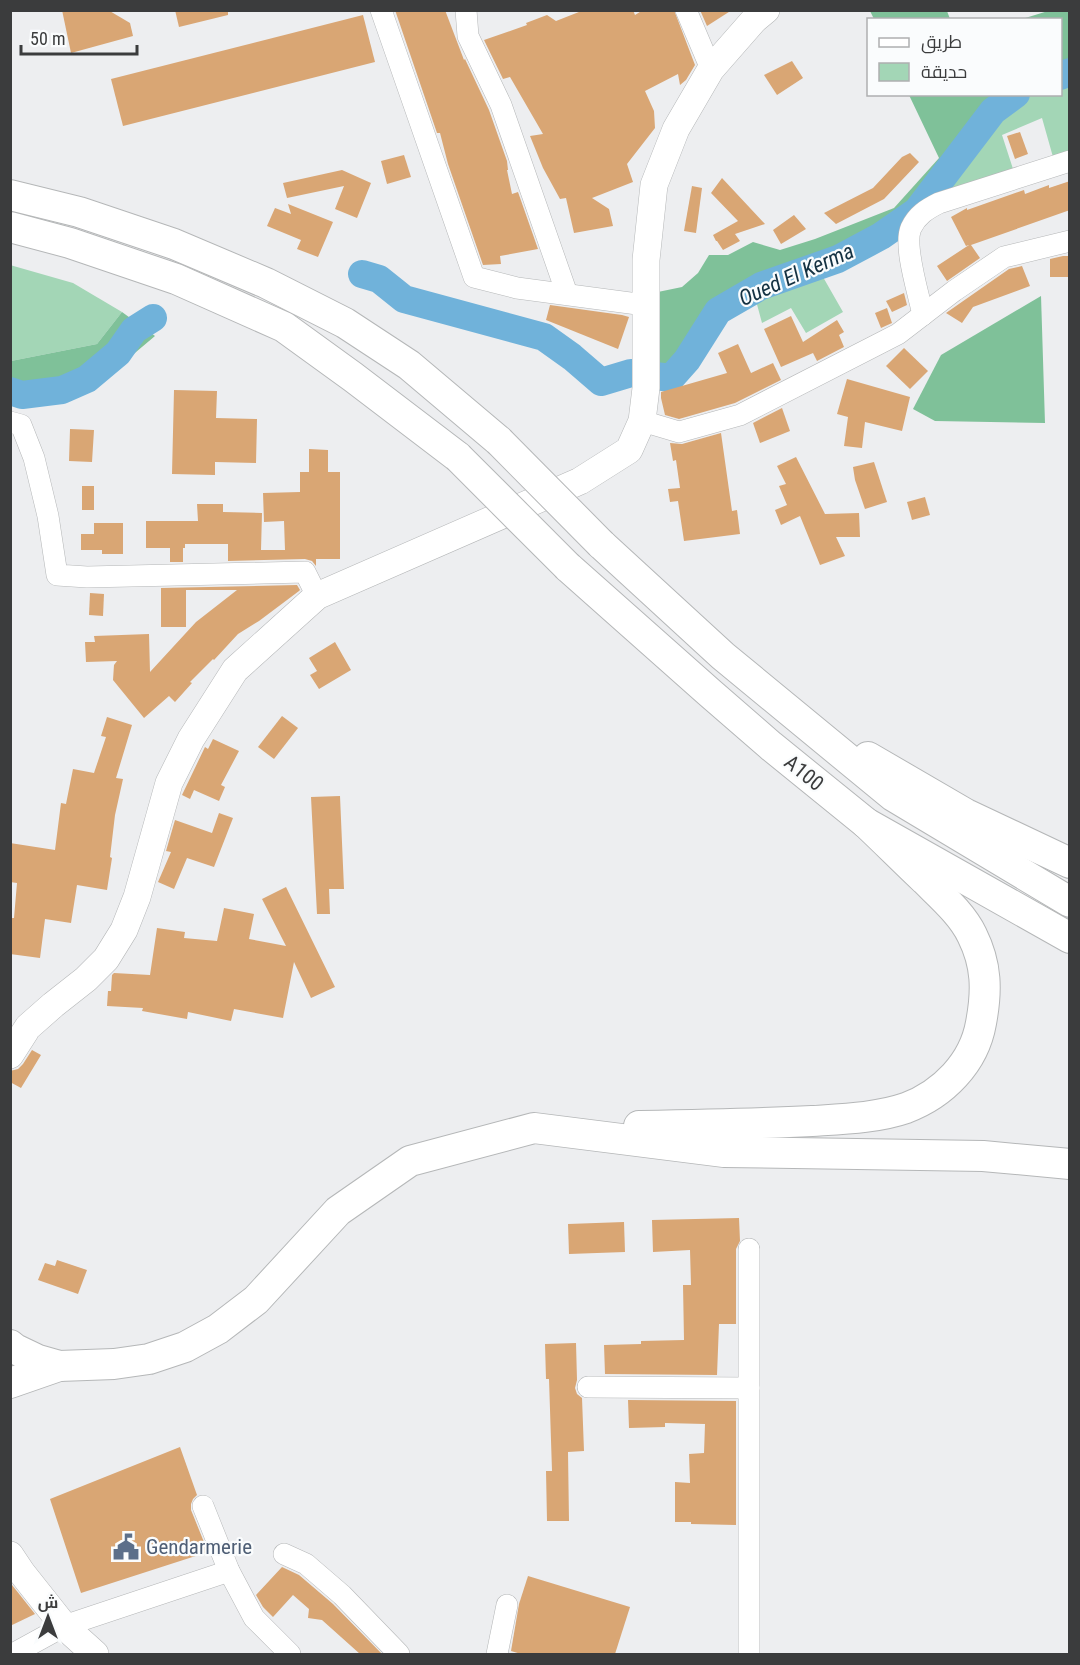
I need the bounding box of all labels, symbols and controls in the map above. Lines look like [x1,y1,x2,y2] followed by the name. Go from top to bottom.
[21,18,136,56] scale bar
[867,18,1062,96] legend
[30,28,65,49] text: 50 m
[921,31,962,54] text: طريق
[921,61,967,82] text: حديقة
[735,238,858,311] water label: Oued El Kerma
[780,750,828,796] street label: A100
[111,1532,141,1562] public building icon: Gendarmerie
[146,1535,252,1559] place label: Gendarmerie
[18,1587,78,1647] north arrow
[38,1593,58,1612] text: ش

